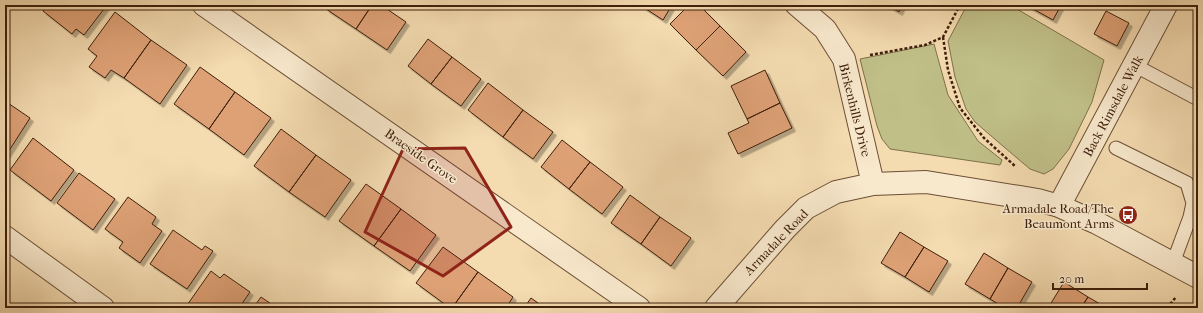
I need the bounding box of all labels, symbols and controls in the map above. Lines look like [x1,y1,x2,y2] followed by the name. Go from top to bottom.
[1080,53,1146,159] street label: Back Rimsdale Walk
[836,62,874,159] street label: Birkenhills Drive
[382,125,461,187] street label: Braeside Grove
[1002,201,1115,231] place label: Armadale Road/The Beaumont Arms
[1117,204,1139,226] bus stop icon: Armadale Road/The Beaumont Arms
[740,205,812,279] street label: Armadale Road
[1053,265,1147,291] scale bar
[1059,272,1084,286] text: 20 m

